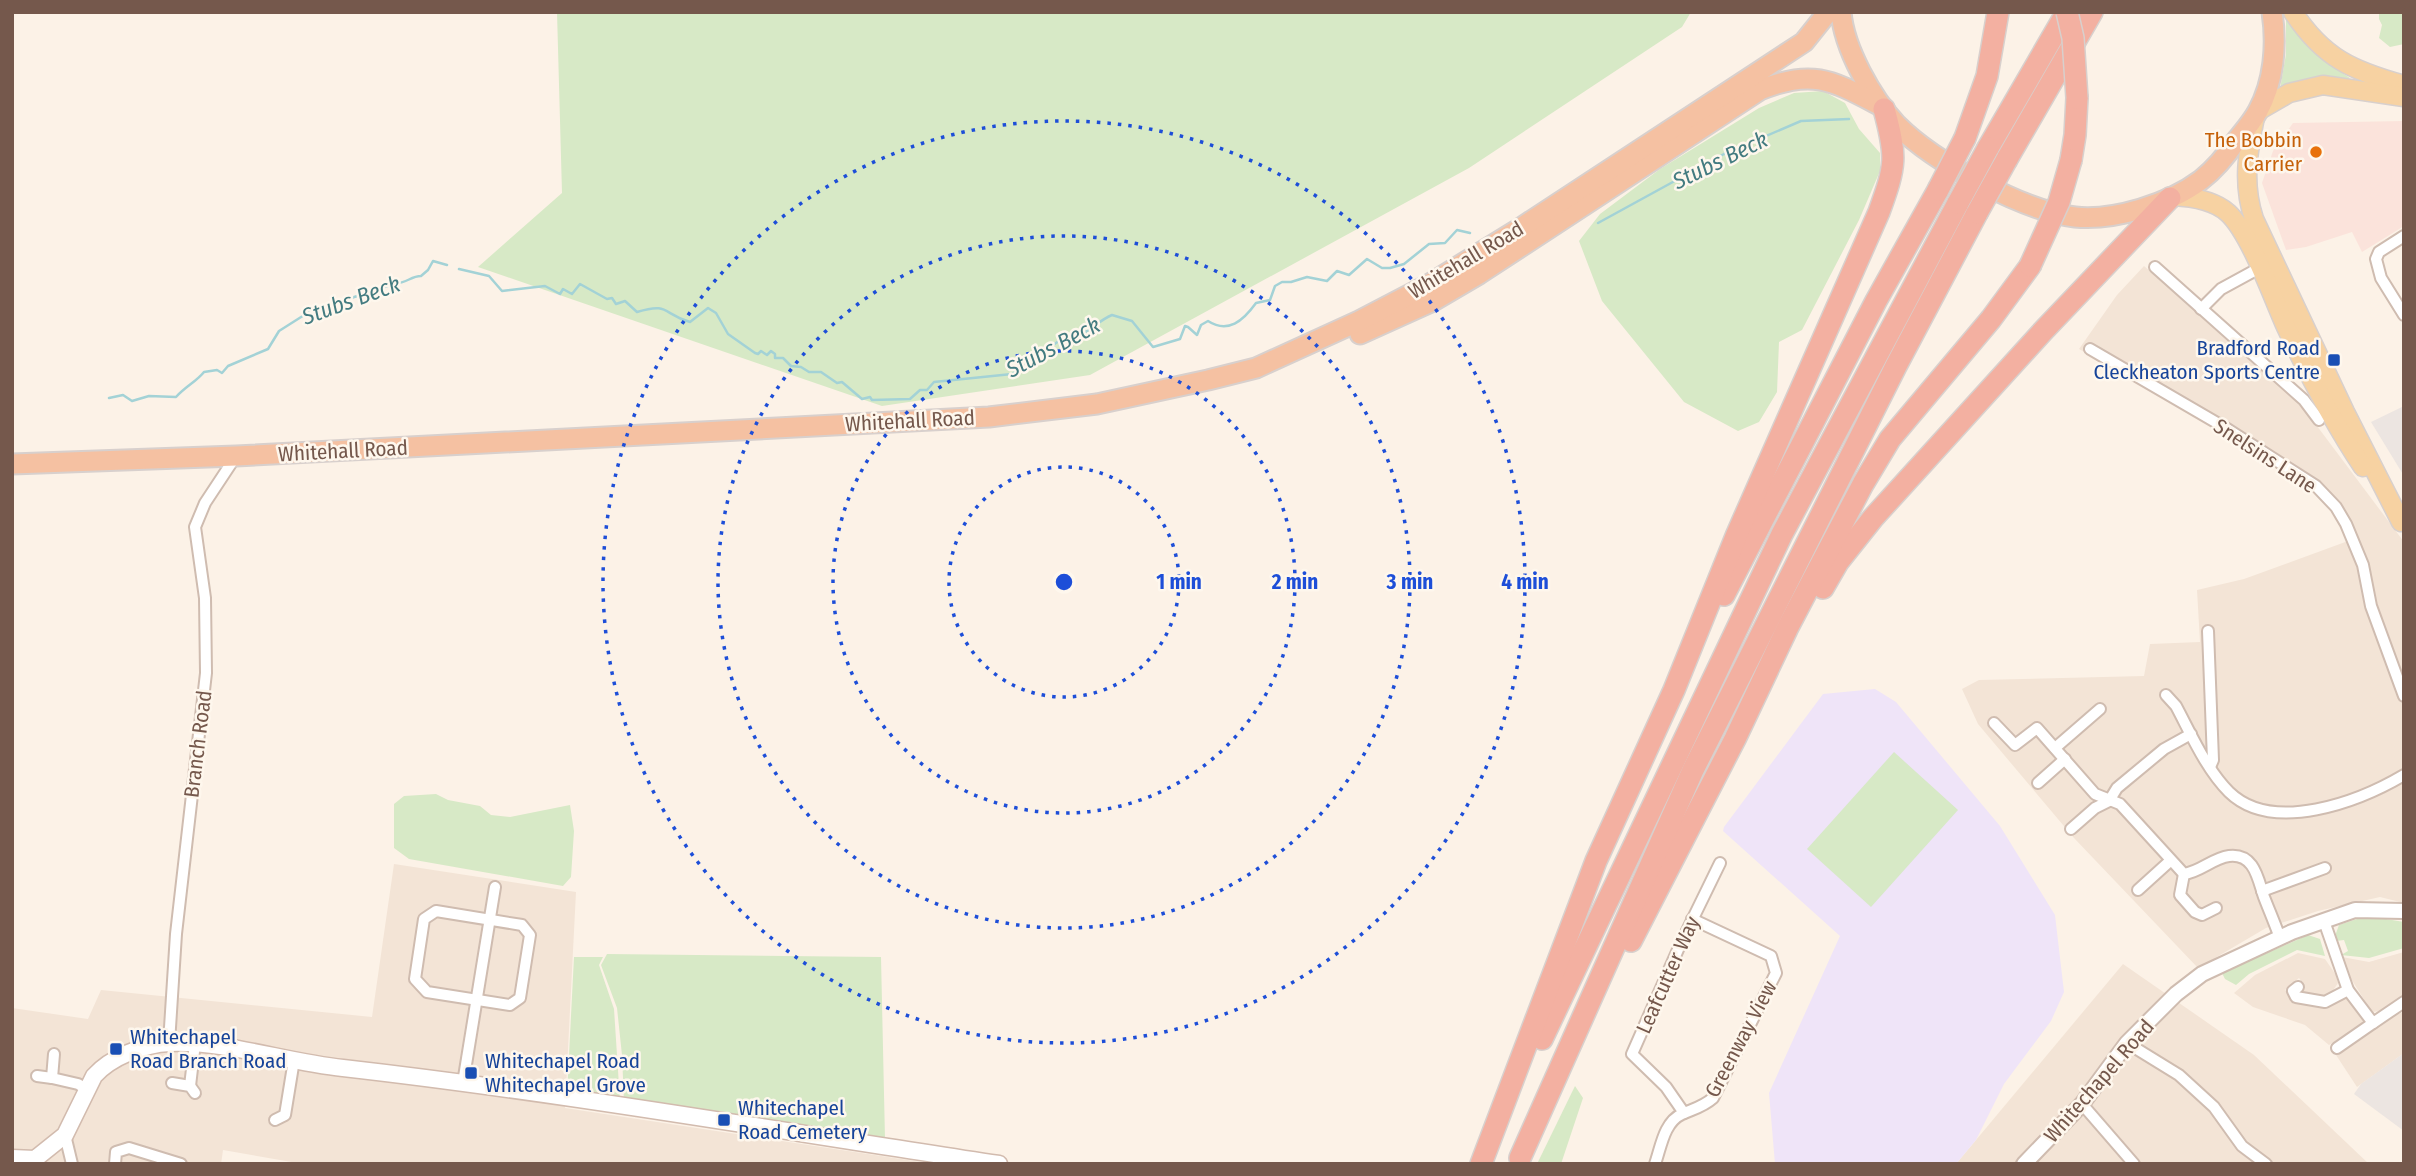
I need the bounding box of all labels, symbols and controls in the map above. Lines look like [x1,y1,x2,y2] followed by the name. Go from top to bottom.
[1667,125,1772,195] water label: Stubs Beck
[2205,127,2303,177] place label: The Bobbin Carrier
[2308,144,2324,160] marker: The Bobbin Carrier
[1404,215,1528,305] street label: Whitehall Road
[297,269,404,331] water label: Stubs Beck
[1000,311,1105,384] water label: Stubs Beck
[2093,335,2320,385] place label: Bradford Road Cleckheaton Sports Centre
[2326,352,2342,368] marker: Bradford Road Cleckheaton Sports Centre
[845,405,975,437] street label: Whitehall Road
[2209,413,2321,499] street label: Snelsins Lane
[278,435,408,467] street label: Whitehall Road
[1156,569,1202,595] text: 1 min
[1271,569,1318,595] text: 2 min
[1386,569,1433,595] text: 3 min
[1501,569,1549,595] text: 4 min
[1052,570,1076,594] centre of rings
[179,689,217,799] street label: Branch Road
[1631,912,1706,1038] street label: Leafcutter Way
[1699,976,1783,1102] street label: Greenway View
[2038,1014,2160,1148] street label: Whitechapel Road
[130,1024,287,1074] place label: Whitechapel Road Branch Road
[108,1041,124,1057] marker: Whitechapel Road Branch Road
[485,1048,646,1098] place label: Whitechapel Road Whitechapel Grove
[463,1065,479,1081] marker: Whitechapel Road Whitechapel Grove
[738,1095,868,1145] place label: Whitechapel Road Cemetery
[716,1112,732,1128] marker: Whitechapel Road Cemetery

